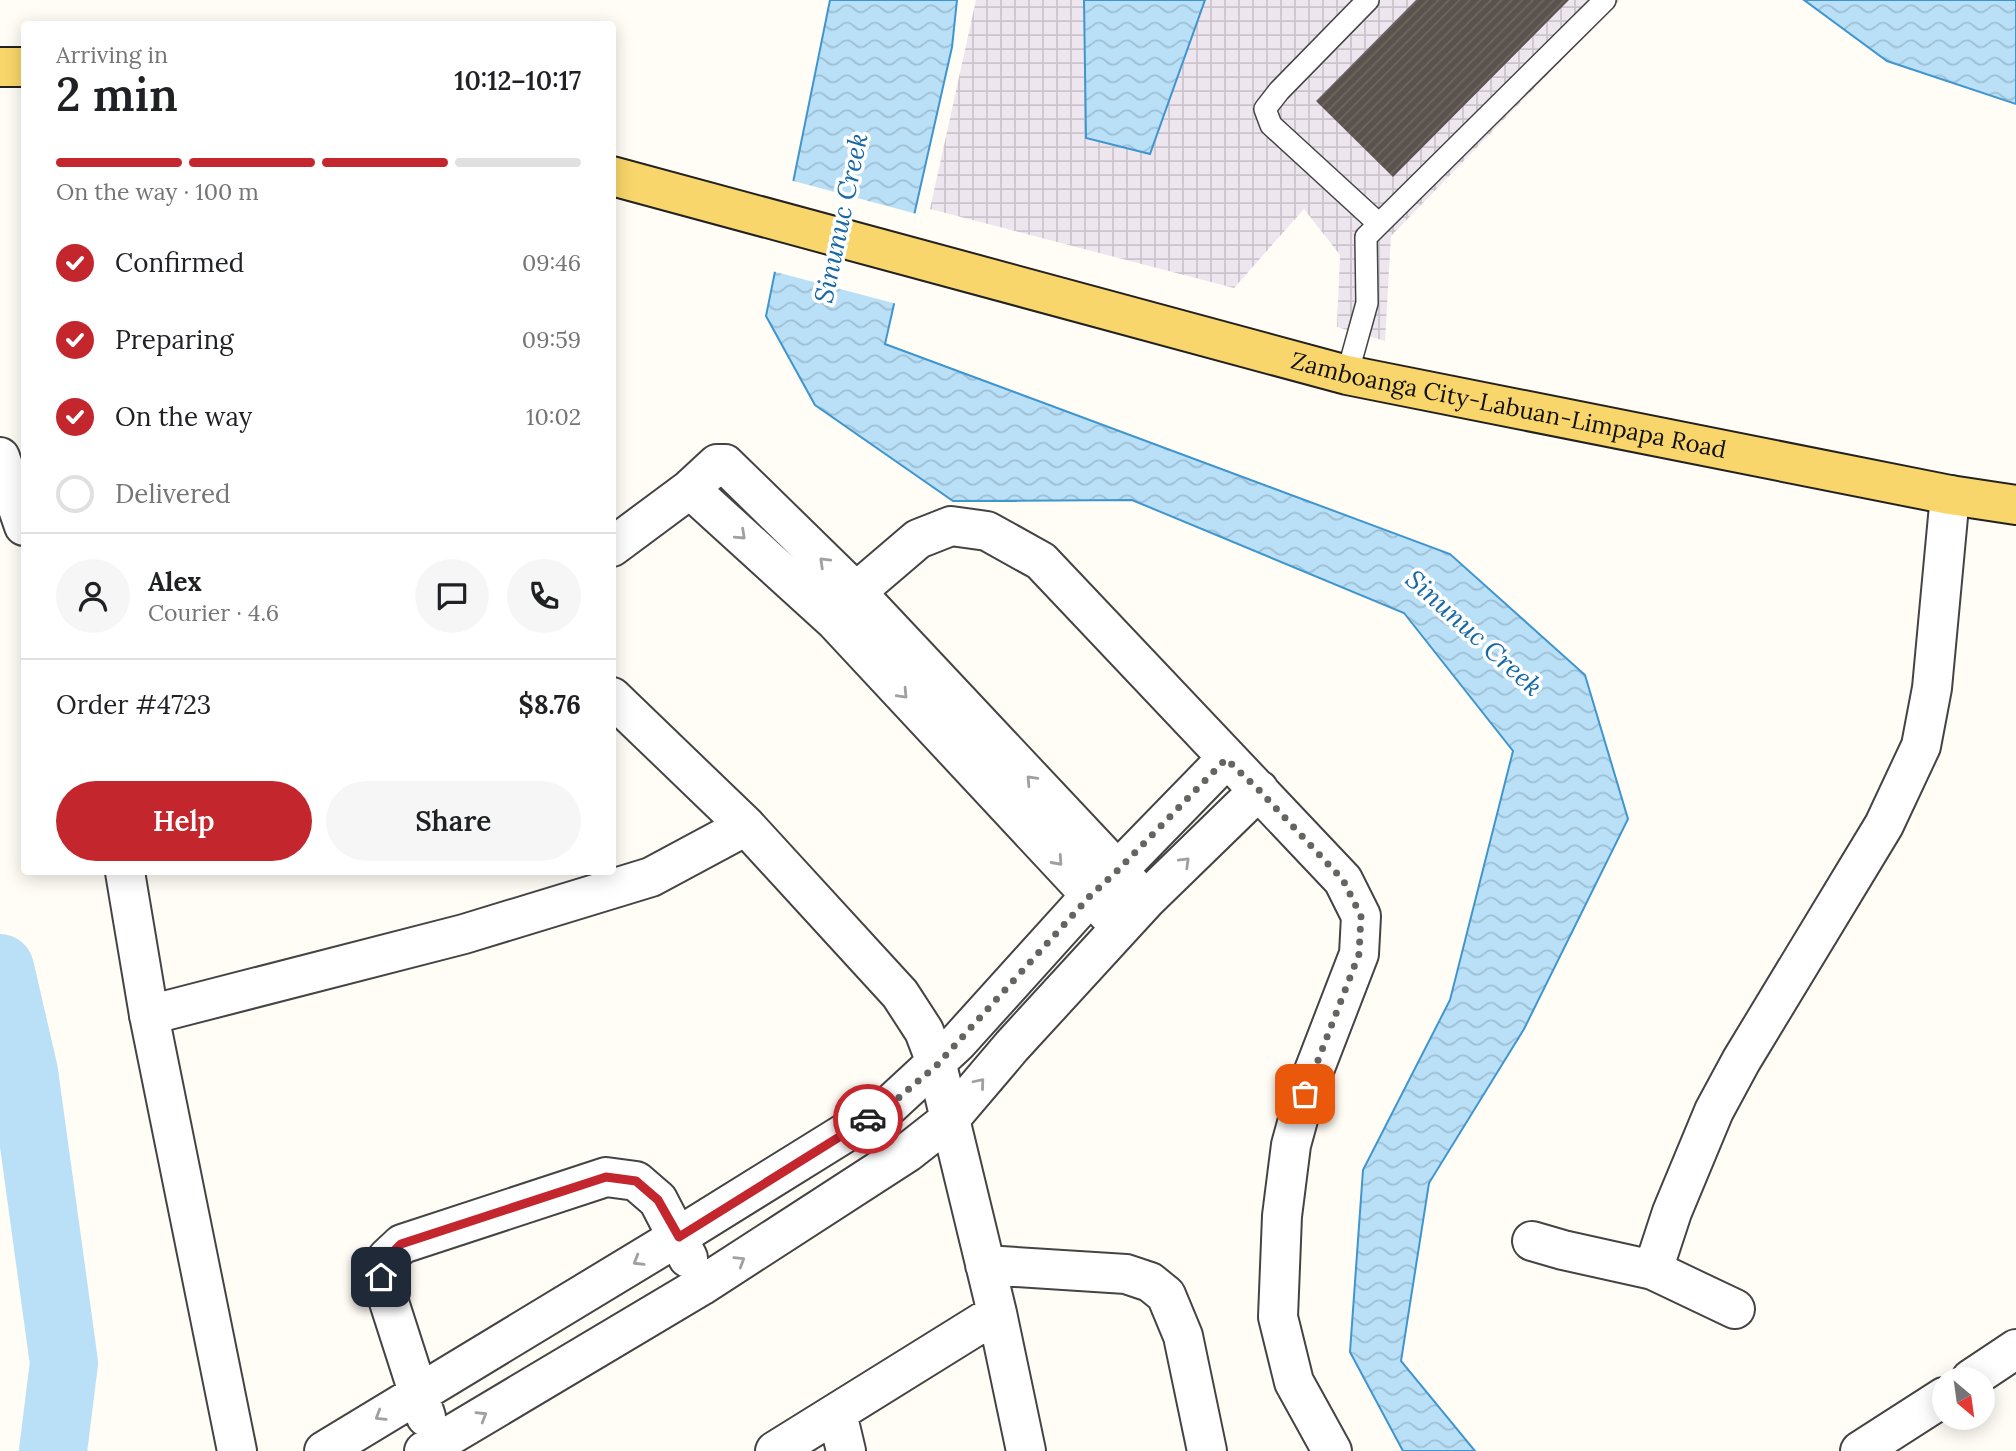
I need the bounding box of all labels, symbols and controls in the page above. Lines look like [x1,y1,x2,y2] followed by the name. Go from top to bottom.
[56,40,168,69] text: Arriving in
[454,64,581,97] text: 10:12–10:17
[56,65,178,124] text: 2 min
[806,130,875,306] water label: Sinunuc Creek
[56,177,259,206] text: On the way · 100 m
[56,244,94,282] icon: check
[115,246,244,279] text: Confirmed
[522,248,581,277] text: 09:46
[56,321,94,359] icon: check
[115,323,234,356] text: Preparing
[522,325,581,354] text: 09:59
[1288,345,1729,465] street label: Zamboanga City-Labuan-Limpapa Road
[56,398,94,436] icon: check
[115,400,252,433] text: On the way
[526,402,581,431] text: 10:02
[115,477,231,510] text: Delivered
[733,526,746,539] one-way arrow
[819,557,832,570] one-way arrow
[56,559,130,633] button: person
[415,559,489,633] button: chat
[507,559,581,633] button: phone
[1399,563,1550,703] water label: Sinunuc Creek
[148,565,202,598] text: Alex
[148,598,279,627] text: Courier · 4.6
[895,685,908,698] one-way arrow
[56,688,211,721] text: Order #4723
[518,688,581,721] text: $8.76
[1027,775,1040,788] one-way arrow
[56,781,312,861] button: Help
[326,781,581,861] button: Share
[1050,853,1062,866] one-way arrow
[1177,858,1190,871] one-way arrow
[1275,1064,1335,1124] pin
[1286,1075,1324,1113] icon: bag
[972,1078,985,1090] one-way arrow
[833,1084,903,1154] courier
[849,1100,887,1138] icon: car
[351,1247,411,1307] pin
[633,1253,646,1266] one-way arrow
[732,1257,745,1269] one-way arrow
[362,1258,400,1296] icon: home
[1932,1367,1995,1430] north arrow
[1932,1367,1995,1430] map controls
[375,1408,388,1421] one-way arrow
[474,1411,487,1424] one-way arrow

